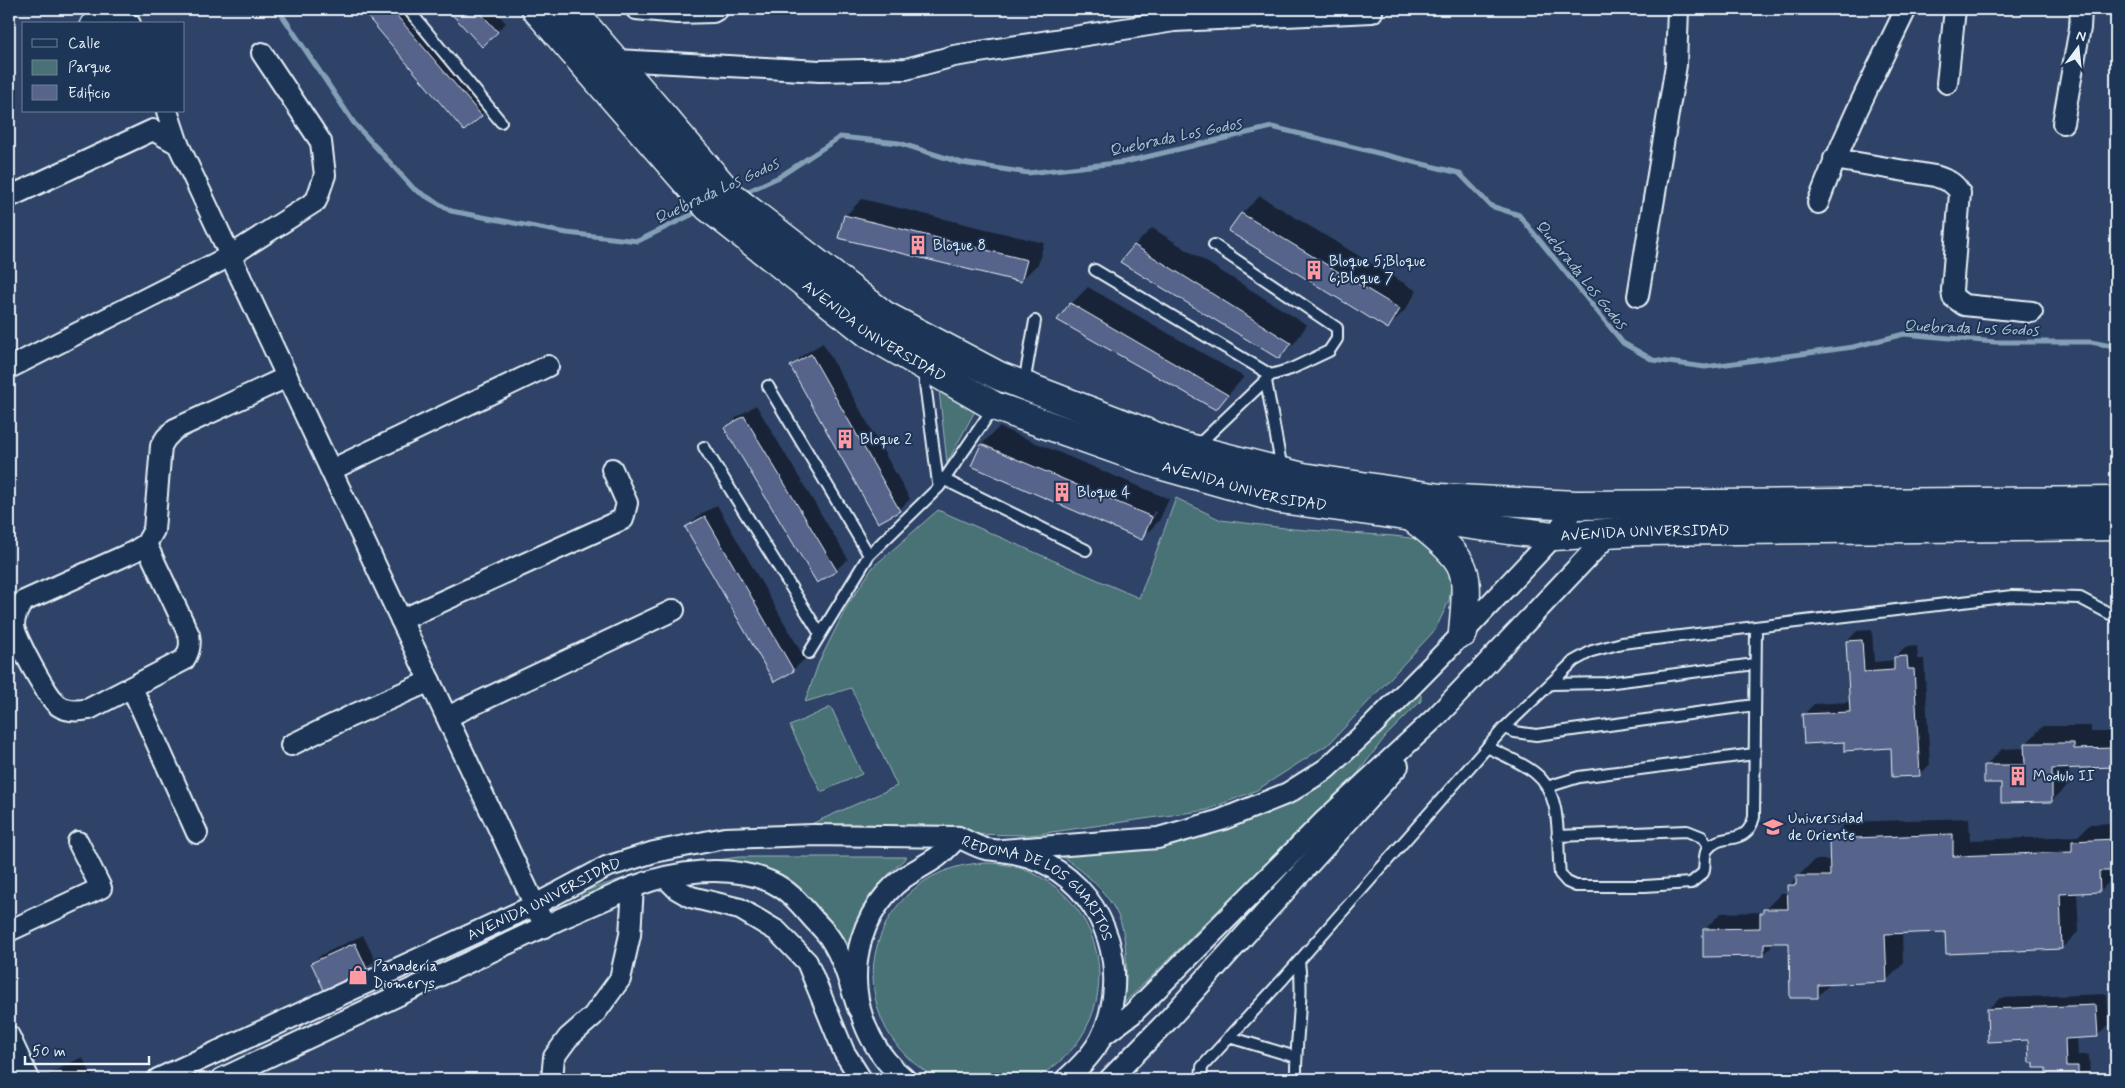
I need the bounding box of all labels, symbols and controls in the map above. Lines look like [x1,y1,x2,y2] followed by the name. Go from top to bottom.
[22,22,185,112] legend
[2052,22,2102,72] north arrow
[2074,27,2088,46] text: N
[68,34,100,54] text: Calle
[68,58,111,78] text: Parque
[68,84,110,104] text: Edificio
[1107,113,1245,162] water label: Quebrada Los Godos
[651,153,784,229] water label: Quebrada Los Godos
[1530,216,1633,335] water label: Quebrada Los Godos
[907,234,929,256] building icon: Bloque 8
[933,236,986,256] place label: Bloque 8
[1329,252,1426,289] place label: Bloque 5;Bloque 6;Bloque 7
[1303,259,1325,281] building icon: Bloque 5;Bloque 6;Bloque 7
[798,276,949,387] street label: AVENIDA UNIVERSIDAD
[1903,316,2040,341] water label: Quebrada Los Godos
[834,428,856,450] building icon: Bloque 2
[860,430,912,450] place label: Bloque 2
[1160,457,1328,516] street label: AVENIDA UNIVERSIDAD
[1051,481,1073,503] building icon: Bloque 4
[1077,483,1130,503] place label: Bloque 4
[1560,521,1730,547] street label: AVENIDA UNIVERSIDAD
[2007,765,2029,787] building icon: Modulo II
[2033,767,2095,787] place label: Modulo II
[1788,809,1863,846] place label: Universidad de Oriente
[1762,816,1784,838] school or university icon: Universidad de Oriente
[958,831,1117,944] street label: REDOMA DE LOS GUARITOS
[464,854,623,946] street label: AVENIDA UNIVERSIDAD
[373,957,438,994] place label: Panadería Diomerys
[347,964,369,986] shop icon: Panadería Diomerys
[25,1033,149,1065] scale bar
[32,1042,66,1062] text: 50 m

